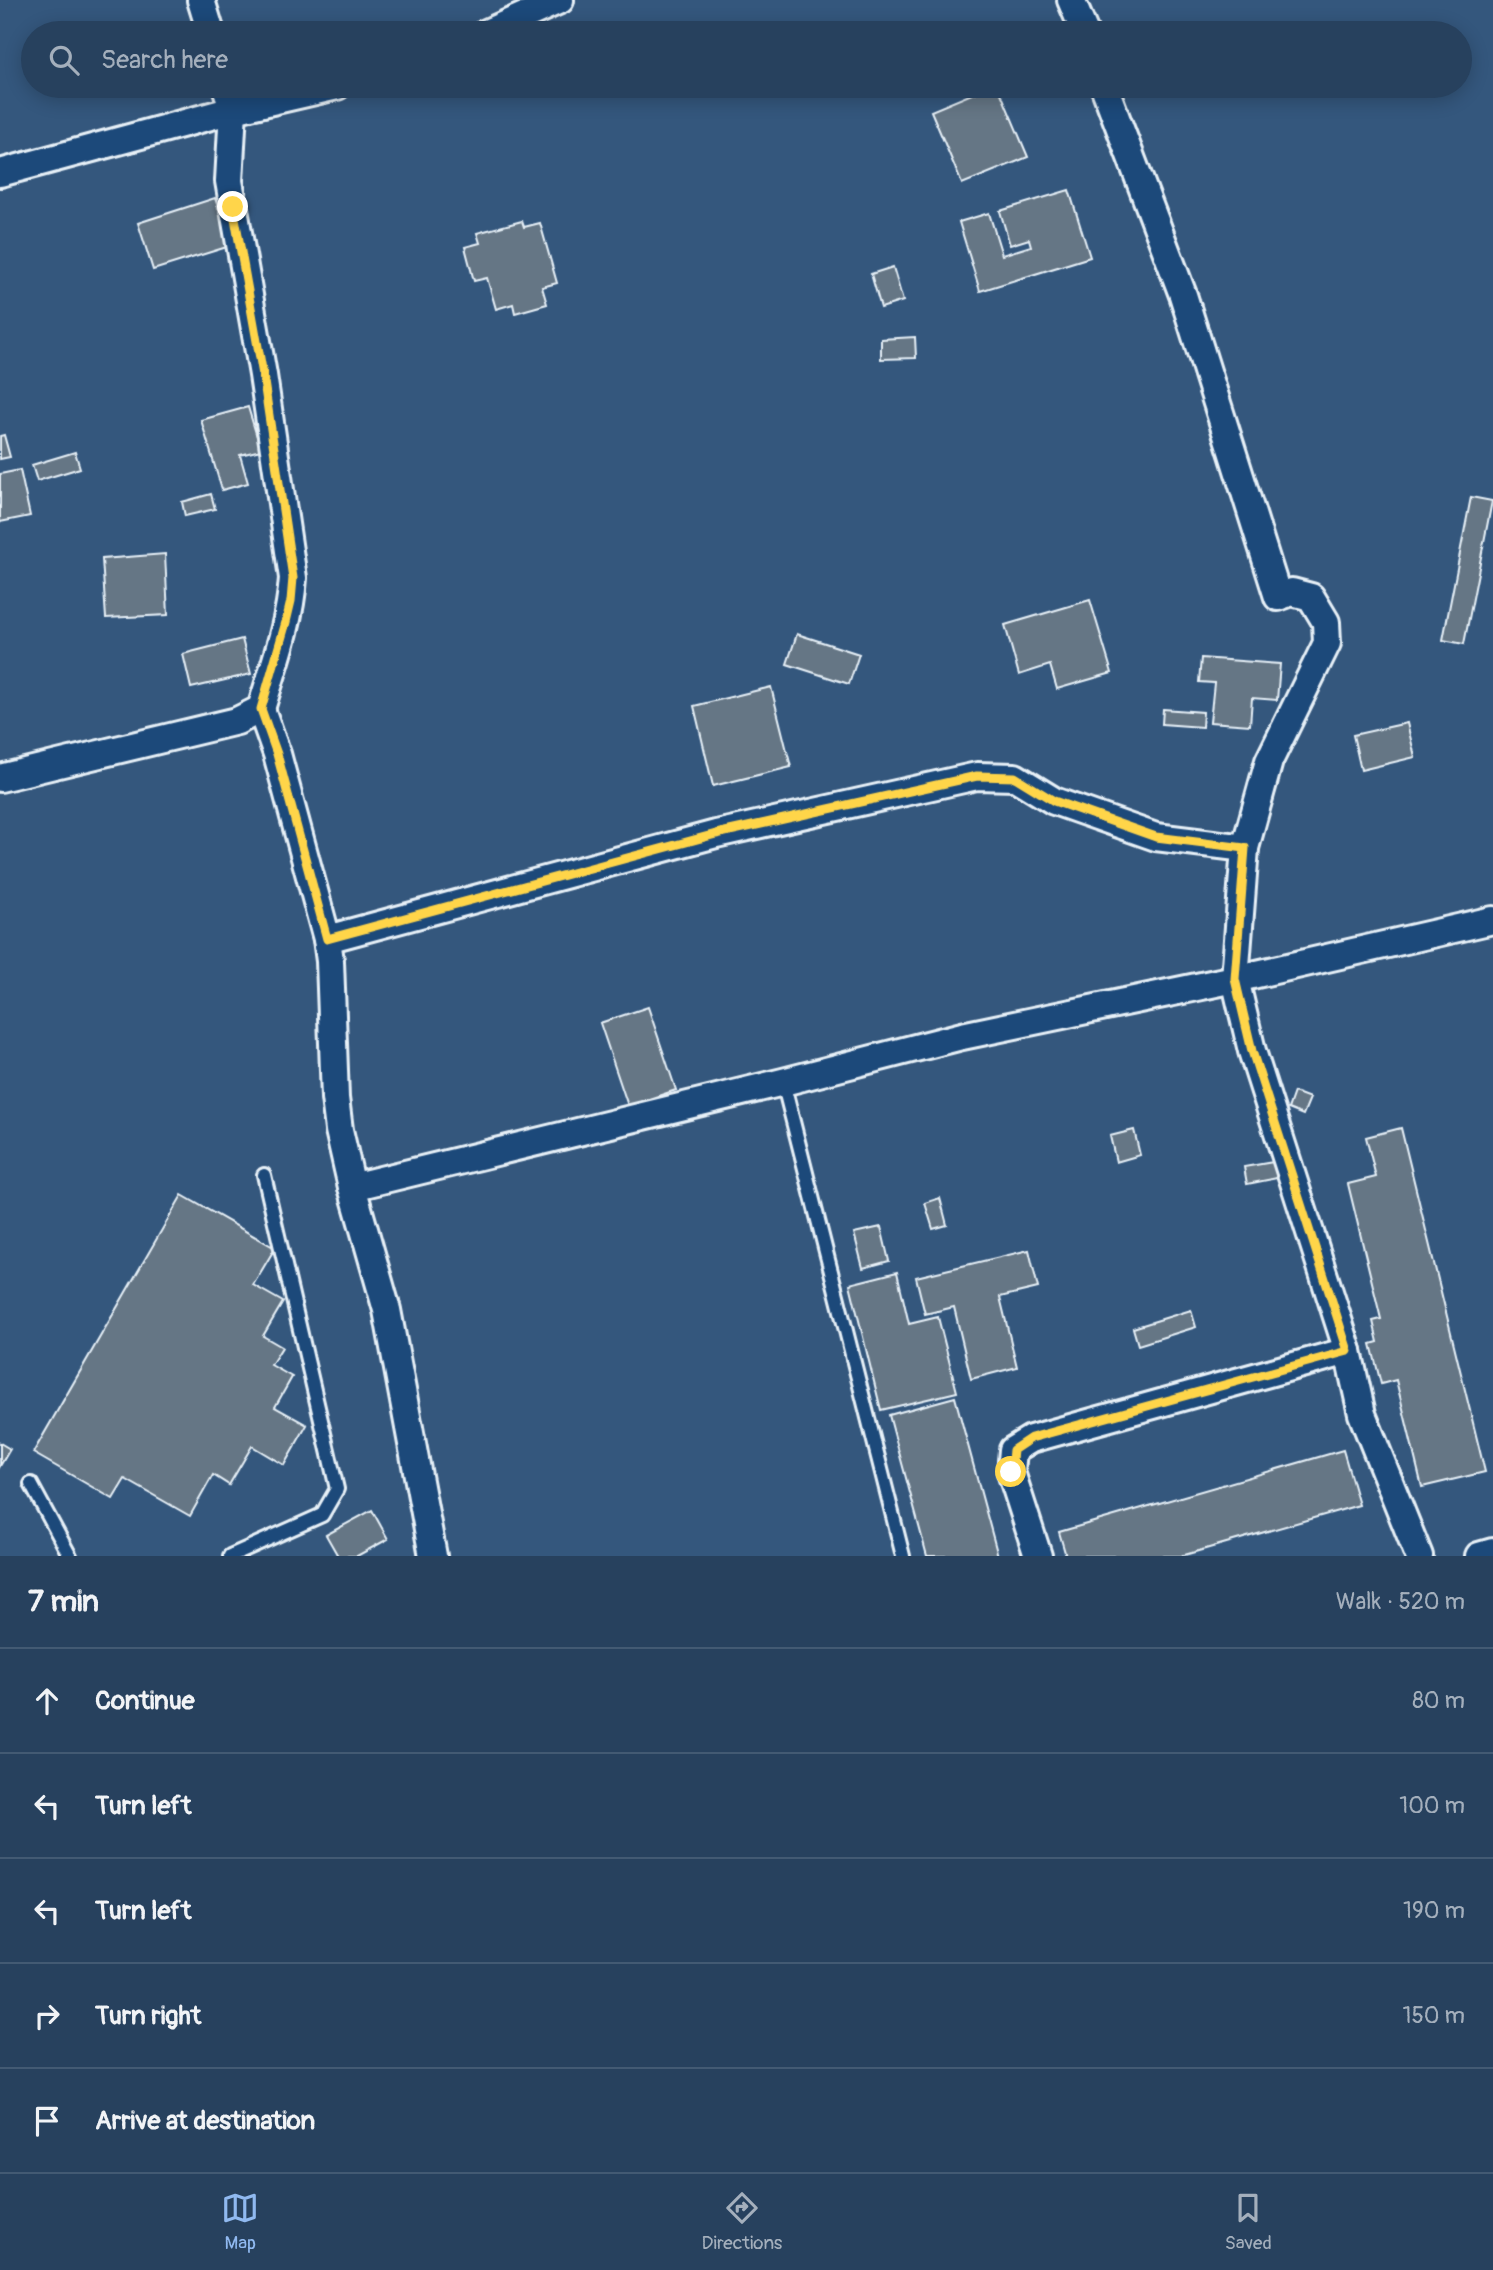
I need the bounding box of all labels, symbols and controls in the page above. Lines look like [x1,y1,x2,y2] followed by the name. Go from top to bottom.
[21,21,1472,98] search box
[45,41,83,79] icon: search
[101,44,228,76] text: Search here
[217,191,248,222] route end
[995,1456,1026,1487] route start
[28,1583,99,1620] text: 7 min
[1336,1587,1465,1616] text: Walk · 520 m
[28,1682,66,1720] icon: ahead
[95,1685,195,1717] text: Continue
[1412,1686,1465,1715] text: 80 m
[28,1787,66,1825] icon: left
[95,1790,191,1822] text: Turn left
[1399,1791,1465,1820] text: 100 m
[28,1892,66,1930] icon: left
[95,1895,191,1927] text: Turn left
[1403,1896,1465,1925] text: 190 m
[28,1997,66,2035] icon: right
[95,2000,201,2032] text: Turn right
[1402,2001,1465,2030] text: 150 m
[28,2102,66,2140] icon: arrive
[95,2105,315,2137] text: Arrive at destination
[221,2189,259,2255] tab: Map
[702,2189,782,2255] tab: Directions
[1225,2189,1272,2255] tab: Saved

